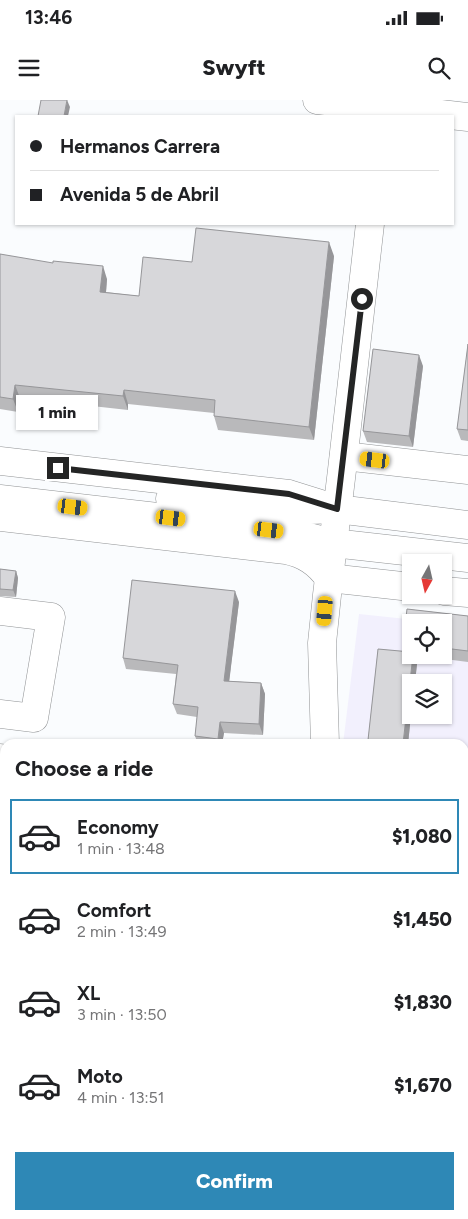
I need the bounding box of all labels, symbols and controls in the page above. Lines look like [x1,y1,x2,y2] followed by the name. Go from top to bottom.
[25,6,72,29] text: 13:46
[15,54,43,82] icon: menu
[202,54,266,81] text: Swyft
[425,54,453,82] icon: search
[60,135,220,158] text: Hermanos Carrera
[60,183,219,206] text: Avenida 5 de Abril
[351,288,373,310] route start
[17,396,99,430] callout: 1 min
[38,403,76,422] text: 1 min
[359,451,390,469] car
[47,457,69,479] route end
[57,498,88,516] car
[155,509,186,527] car
[253,521,284,539] car
[402,554,452,604] north arrow
[402,554,452,724] map controls
[316,595,333,627] car
[402,614,452,664] button: locate
[402,674,452,724] button: layers
[15,755,153,782] text: Choose a ride
[17,814,62,859] icon: car
[77,816,159,839] text: Economy
[392,825,452,848] text: $1,080
[77,839,165,858] text: 1 min · 13:48
[17,897,62,942] icon: car
[77,899,152,922] text: Comfort
[393,908,452,931] text: $1,450
[77,922,166,941] text: 2 min · 13:49
[17,980,62,1025] icon: car
[77,982,100,1005] text: XL
[394,991,452,1014] text: $1,830
[77,1005,167,1024] text: 3 min · 13:50
[17,1063,62,1108] icon: car
[77,1065,123,1088] text: Moto
[394,1074,452,1097] text: $1,670
[77,1088,164,1107] text: 4 min · 13:51
[15,1152,454,1210] button: Confirm

